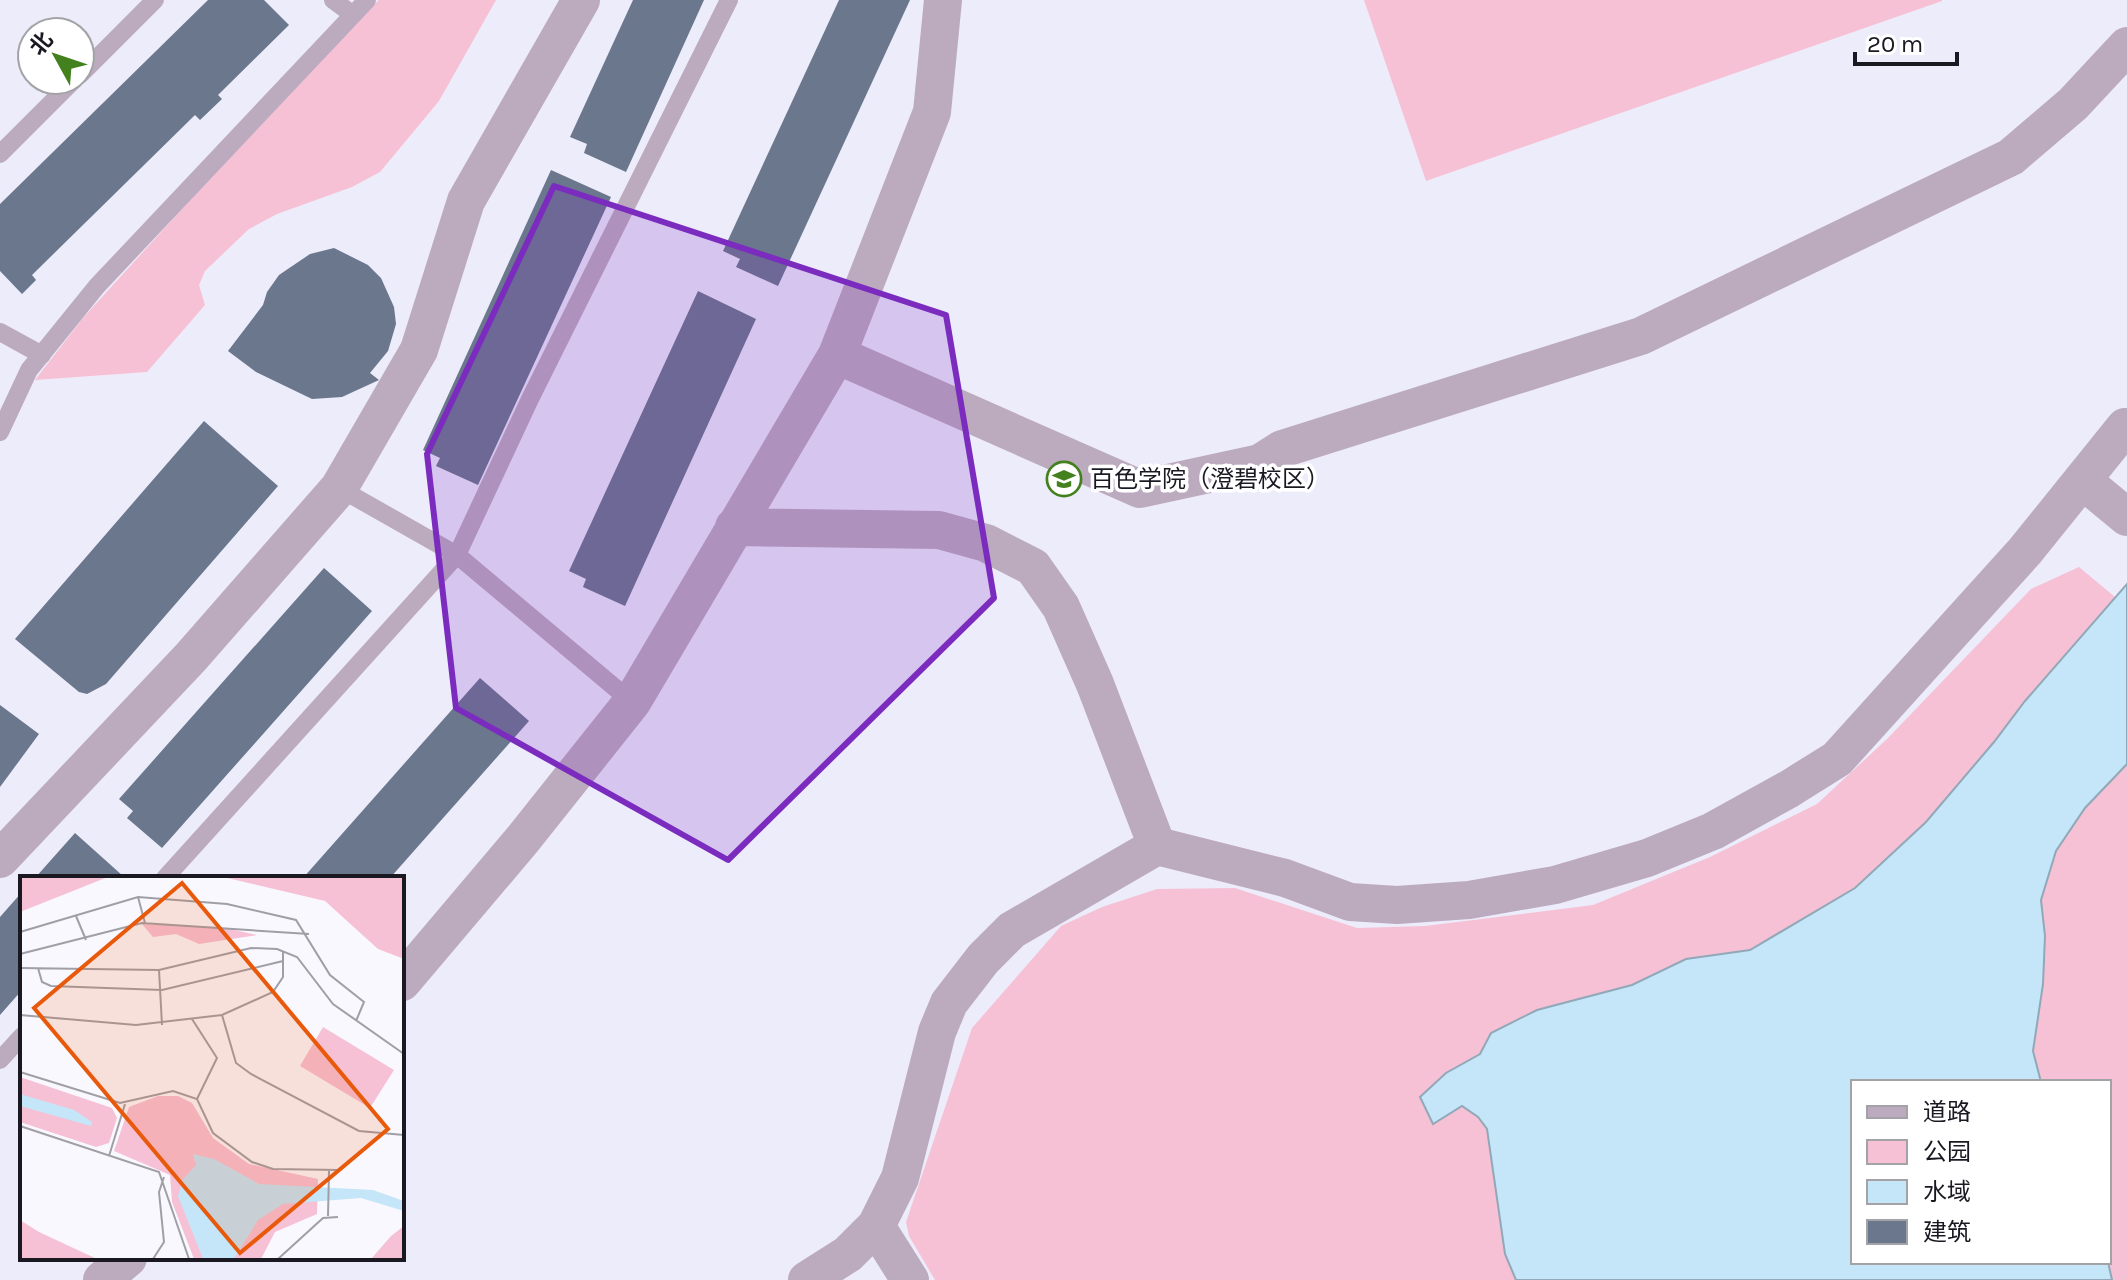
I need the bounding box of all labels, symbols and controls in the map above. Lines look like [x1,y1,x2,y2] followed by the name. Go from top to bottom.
[16,16,96,96] north arrow
[1855,16,1957,66] scale bar
[24,27,58,61] text: 北
[1867,30,1923,58] text: 20 m
[1045,460,1083,498] school or university icon: 百色学院（澄碧校区）
[1090,465,1330,493] place label: 百色学院（澄碧校区）
[20,876,404,1260] inset map
[1851,1080,2111,1264] legend
[1923,1098,1971,1126] text: 道路
[1923,1138,1971,1166] text: 公园
[1923,1178,1971,1206] text: 水域
[1923,1218,1971,1246] text: 建筑

